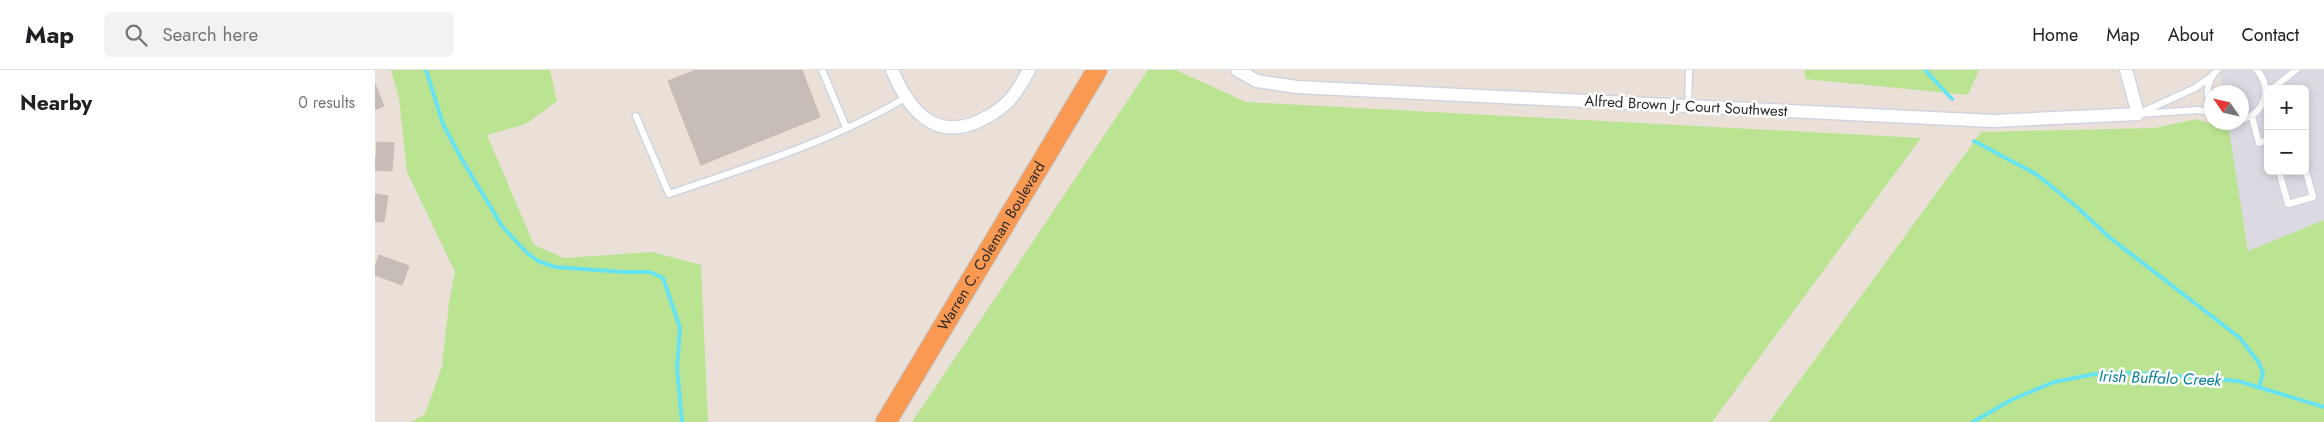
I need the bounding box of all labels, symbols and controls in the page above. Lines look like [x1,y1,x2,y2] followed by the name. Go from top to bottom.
[104,12,454,57] search box
[25,17,74,52] text: Map
[122,21,150,49] icon: search
[162,21,258,48] text: Search here
[2032,22,2078,48] text: Home
[2106,22,2140,48] text: Map
[2168,22,2213,48] text: About
[2241,22,2299,48] text: Contact
[2204,85,2249,130] north arrow
[2264,85,2309,175] map controls
[2264,85,2309,130] button: +
[20,88,92,118] text: Nearby
[1584,90,1788,122] street label: Alfred Brown Jr Court Southwest
[298,91,355,114] text: 0 results
[2264,130,2309,175] button: −
[932,157,1051,335] street label: Warren C. Coleman Boulevard
[2098,364,2223,392] water label: Irish Buffalo Creek

